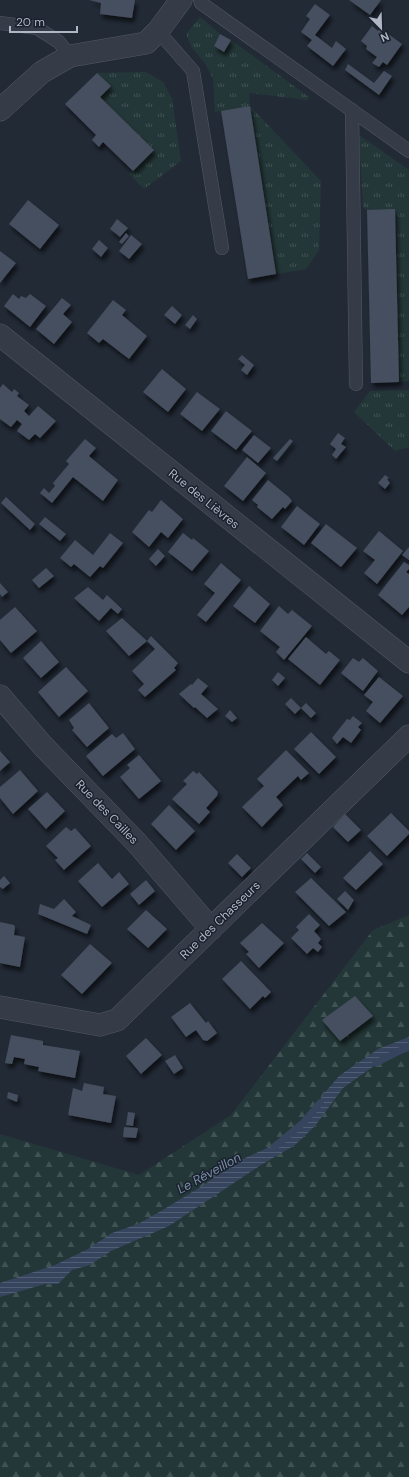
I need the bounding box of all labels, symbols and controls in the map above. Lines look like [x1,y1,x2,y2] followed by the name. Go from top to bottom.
[10,8,77,34] scale bar
[361,8,401,48] north arrow
[16,14,45,30] text: 20 m
[378,29,391,45] text: N
[165,465,243,533] street label: Rue des Lièvres
[72,776,142,848] street label: Rue des Cailles
[176,877,264,963] street label: Rue des Chasseurs
[174,1148,244,1198] water label: Le Réveillon

